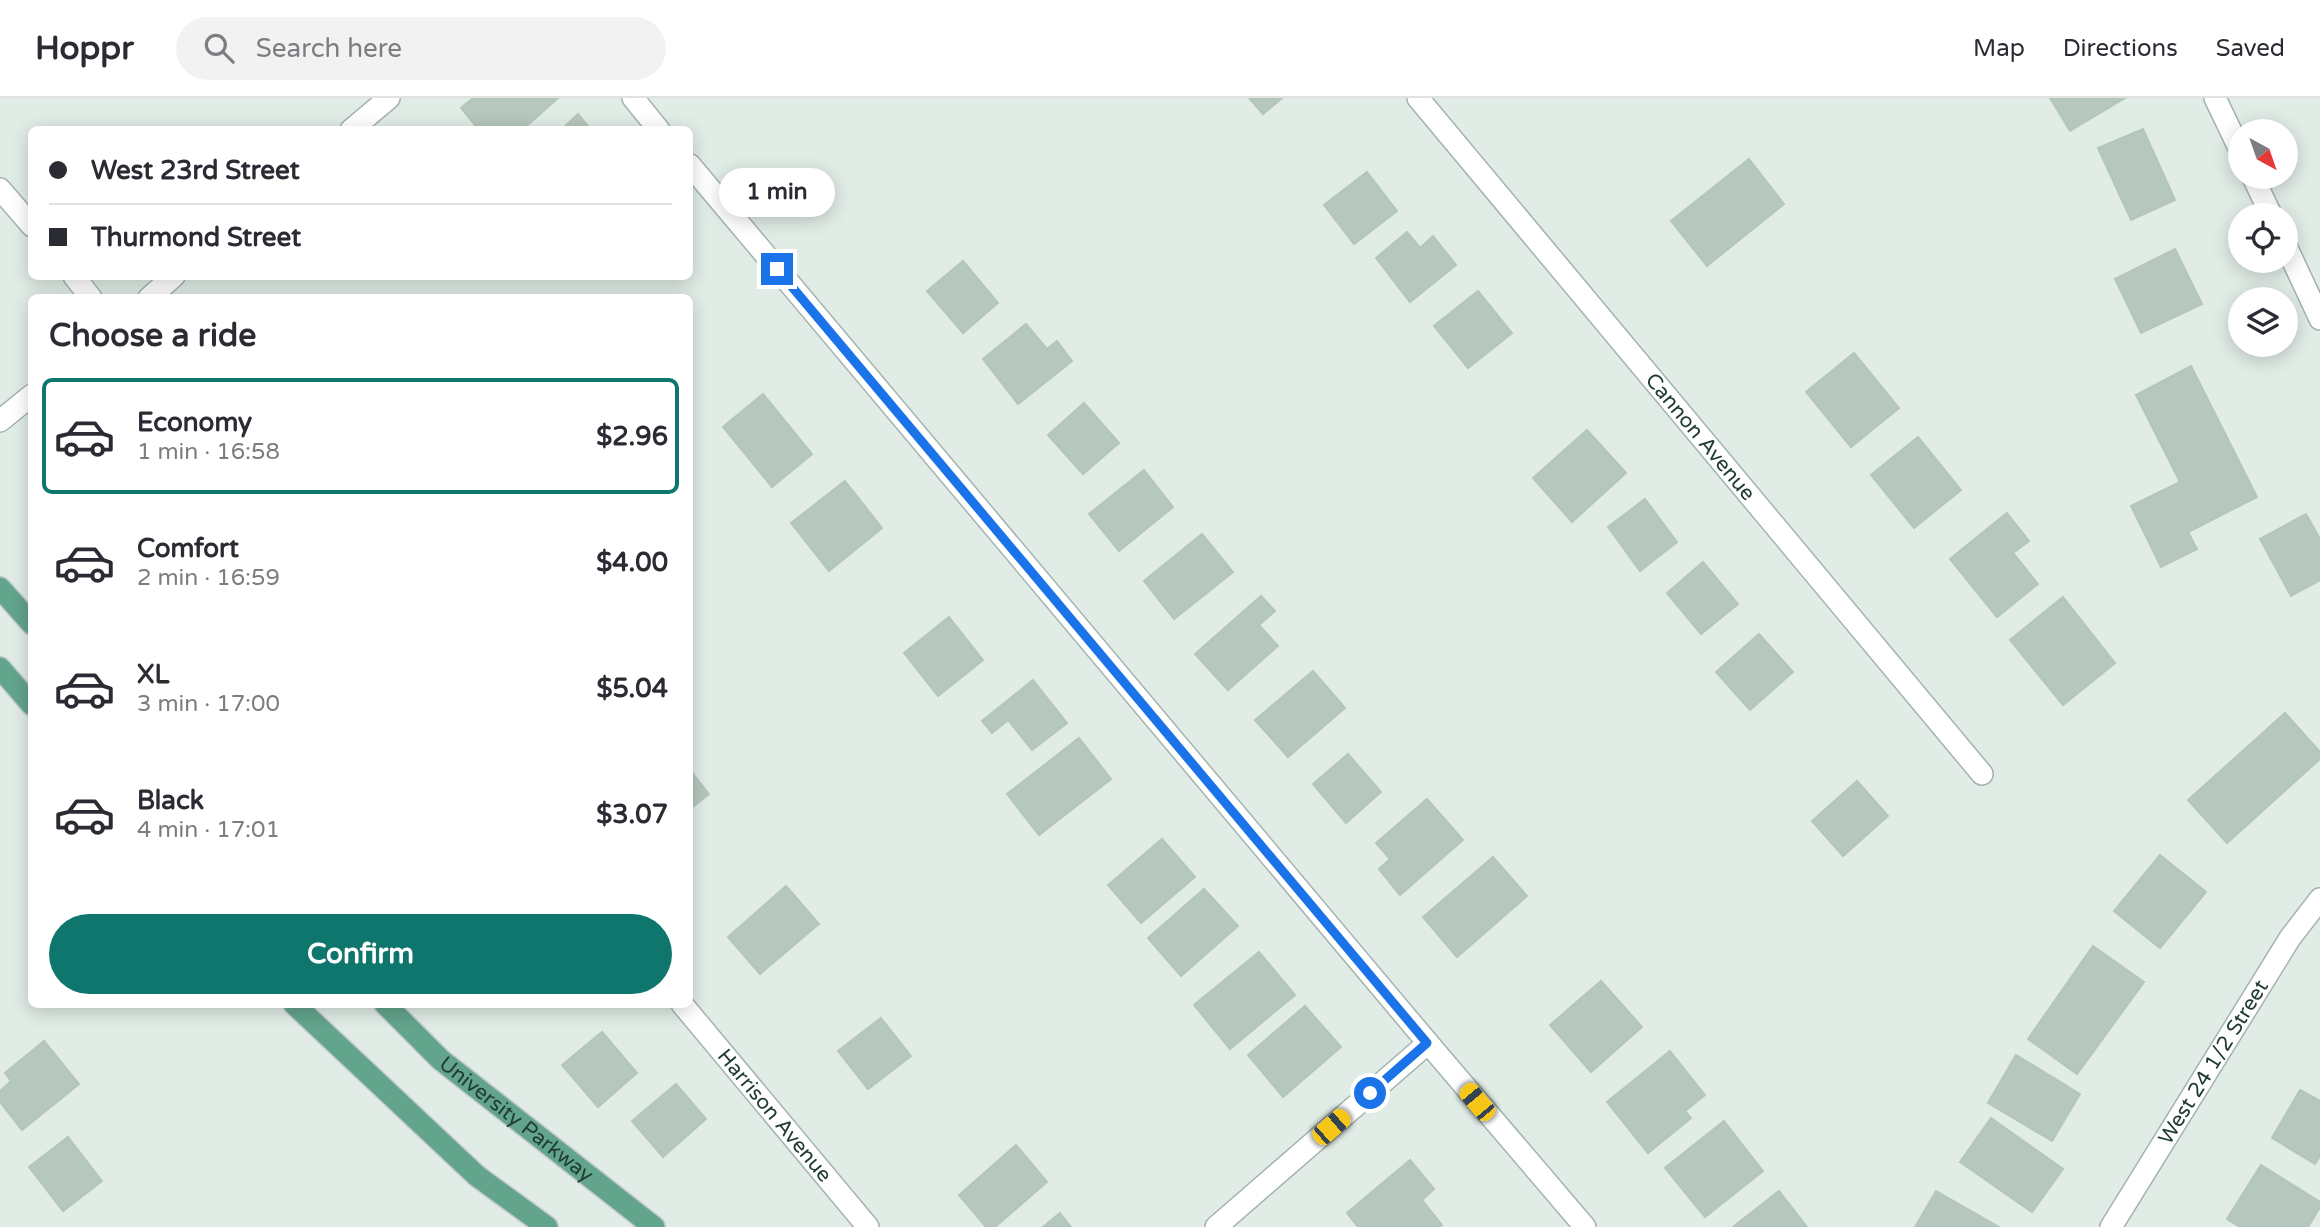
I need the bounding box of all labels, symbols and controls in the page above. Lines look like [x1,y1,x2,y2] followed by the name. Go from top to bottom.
[176,17,666,80] search box
[35,29,134,68] text: Hoppr
[200,29,238,67] icon: search
[256,33,402,64] text: Search here
[1973,34,2025,63] text: Map
[2063,34,2178,63] text: Directions
[2216,34,2285,63] text: Saved
[2228,119,2298,189] north arrow
[2228,119,2298,357] map controls
[91,155,300,186] text: West 23rd Street
[719,167,835,216] callout: 1 min
[746,178,808,206] text: 1 min
[2228,203,2298,273] button: locate
[91,222,301,253] text: Thurmond Street
[761,253,793,285] route end
[2228,287,2298,357] button: layers
[49,317,256,355] text: Choose a ride
[1640,368,1761,505] street label: Cannon Avenue
[53,405,116,468] icon: car
[137,407,252,438] text: Economy
[596,421,668,452] text: $2.96
[137,438,280,466] text: 1 min · 16:58
[53,531,116,594] icon: car
[137,533,239,564] text: Comfort
[596,547,668,578] text: $4.00
[137,564,280,592] text: 2 min · 16:59
[53,657,116,720] icon: car
[137,659,169,690] text: XL
[596,673,668,704] text: $5.04
[137,690,280,718] text: 3 min · 17:00
[53,783,116,846] icon: car
[137,785,204,816] text: Black
[596,799,668,830] text: $3.07
[137,816,280,844] text: 4 min · 17:01
[49,914,672,994] button: Confirm
[2153,975,2273,1149] street label: West 24 1/2 Street
[712,1044,837,1187] street label: Harrison Avenue
[434,1051,598,1187] street label: University Parkway
[1354,1077,1386,1109] route start
[1456,1079,1499,1125] car
[1309,1105,1354,1149] car

